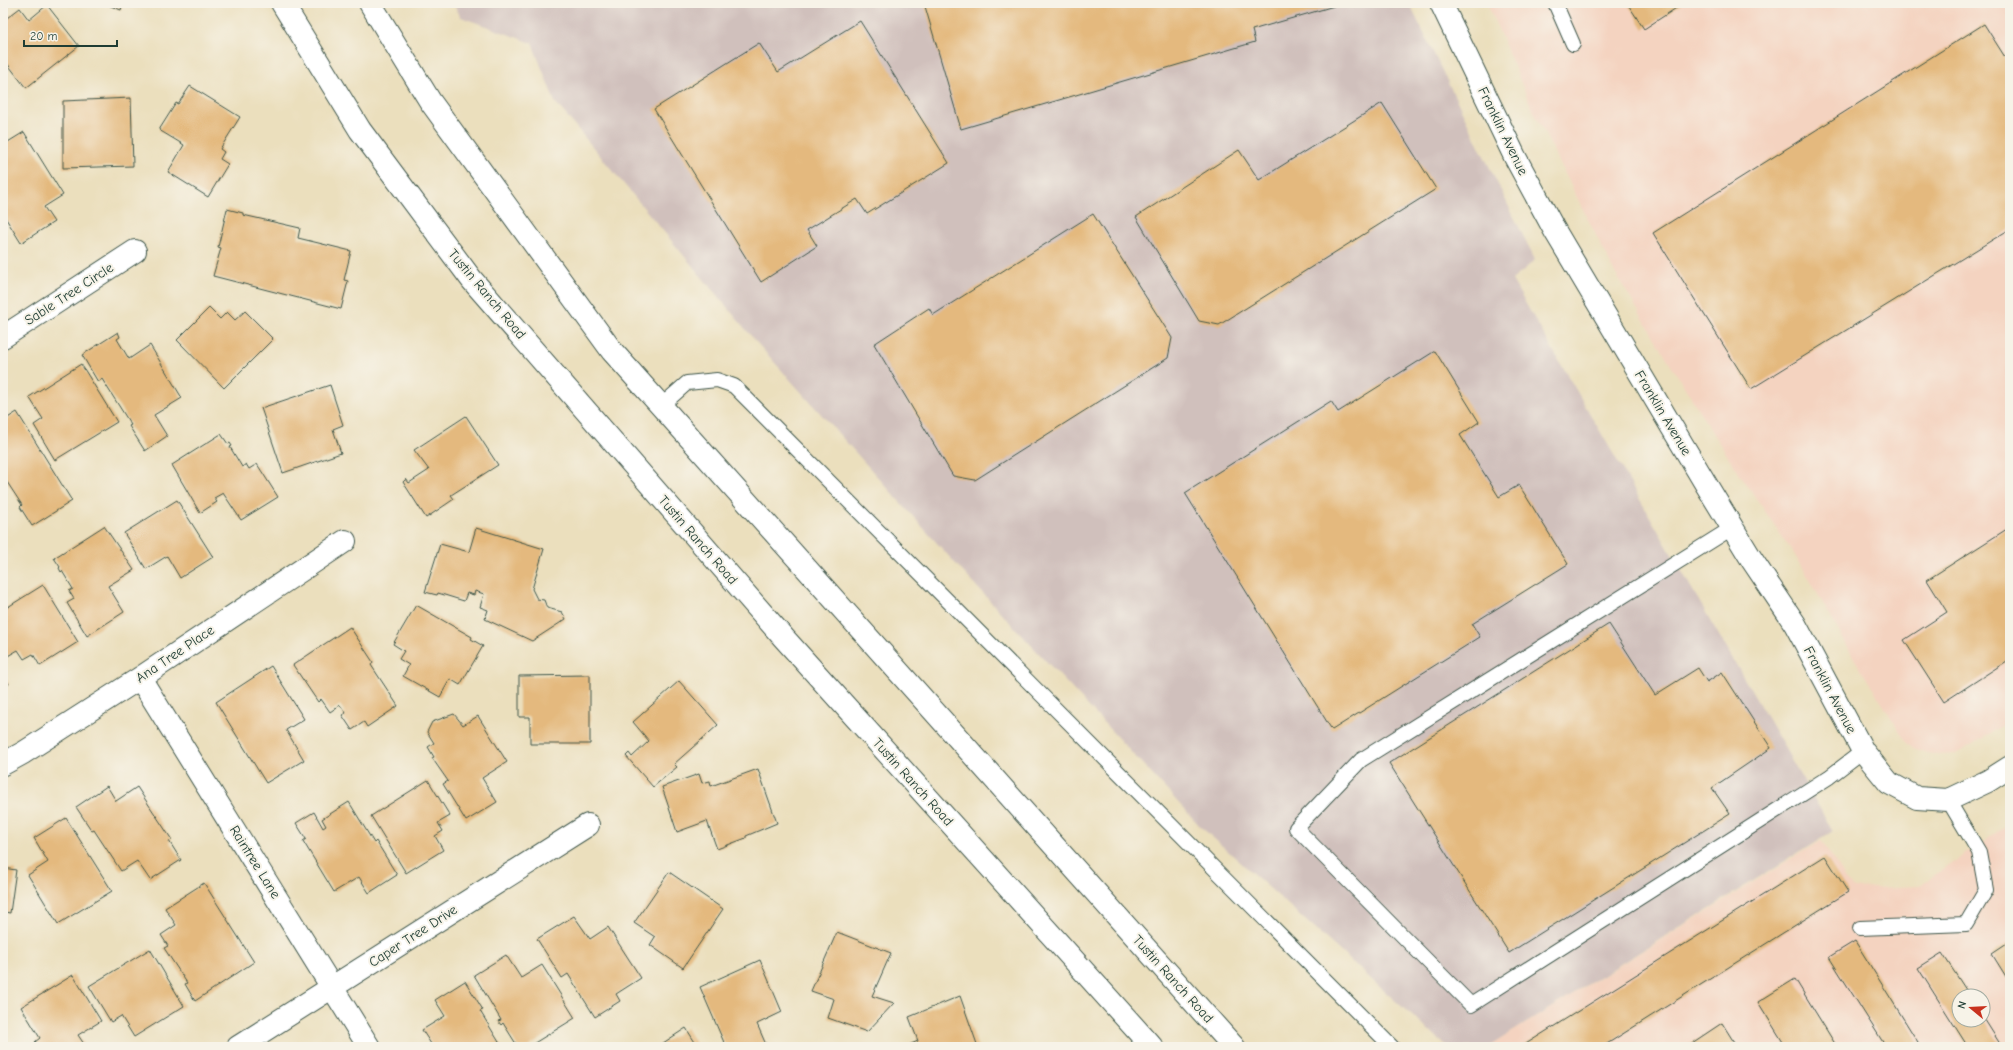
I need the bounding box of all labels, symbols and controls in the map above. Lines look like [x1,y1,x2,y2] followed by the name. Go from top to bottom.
[24,22,117,48] scale bar
[30,29,58,43] text: 20 m
[1474,84,1532,178] street label: Franklin Avenue
[444,246,530,342] street label: Tustin Ranch Road
[21,259,117,329] street label: Sable Tree Circle
[1631,367,1695,459] street label: Franklin Avenue
[655,492,741,588] street label: Tustin Ranch Road
[133,622,217,686] street label: Ana Tree Place
[1800,643,1860,737] street label: Franklin Avenue
[869,735,957,829] street label: Tustin Ranch Road
[226,822,284,902] street label: Raintree Lane
[366,901,460,971] street label: Caper Tree Drive
[1129,932,1217,1026] street label: Tustin Ranch Road
[1951,988,1991,1028] north arrow
[1955,1000,1969,1010] text: N

